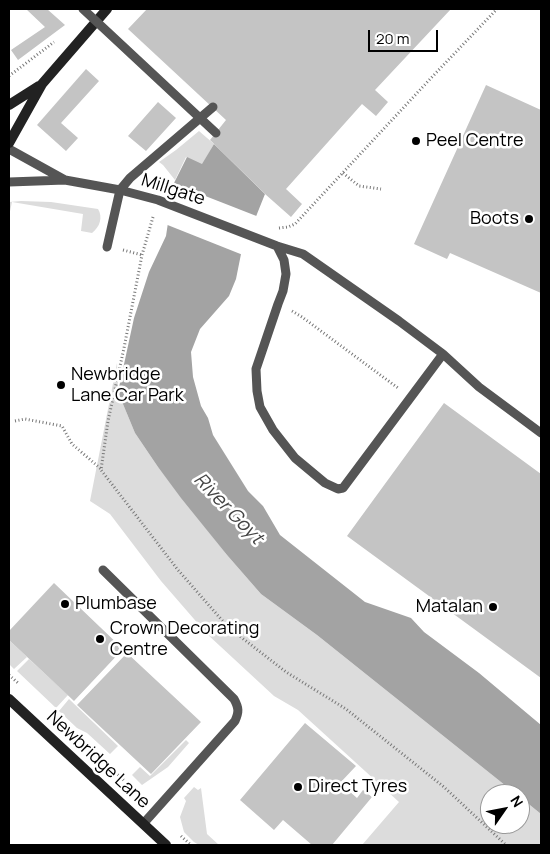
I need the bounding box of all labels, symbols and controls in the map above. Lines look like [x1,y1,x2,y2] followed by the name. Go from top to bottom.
[370,20,440,52] scale bar
[376,28,409,49] text: 20 m
[426,130,524,152] place label: Peel Centre
[410,135,422,147] marker: Peel Centre
[138,170,208,210] street label: Millgate
[470,208,519,230] place label: Boots
[523,213,535,225] marker: Boots
[71,364,184,406] place label: Newbridge Lane Car Park
[55,379,67,391] marker: Newbridge Lane Car Park
[189,469,267,549] water label: River Goyt
[75,593,157,615] place label: Plumbase
[416,596,483,618] place label: Matalan
[59,598,71,610] marker: Plumbase
[487,601,499,613] marker: Matalan
[110,618,259,660] place label: Crown Decorating Centre
[94,633,106,645] marker: Crown Decorating Centre
[42,707,154,813] street label: Newbridge Lane
[308,776,407,798] place label: Direct Tyres
[292,781,304,793] marker: Direct Tyres
[480,784,530,834] north arrow
[506,792,528,810] text: N

